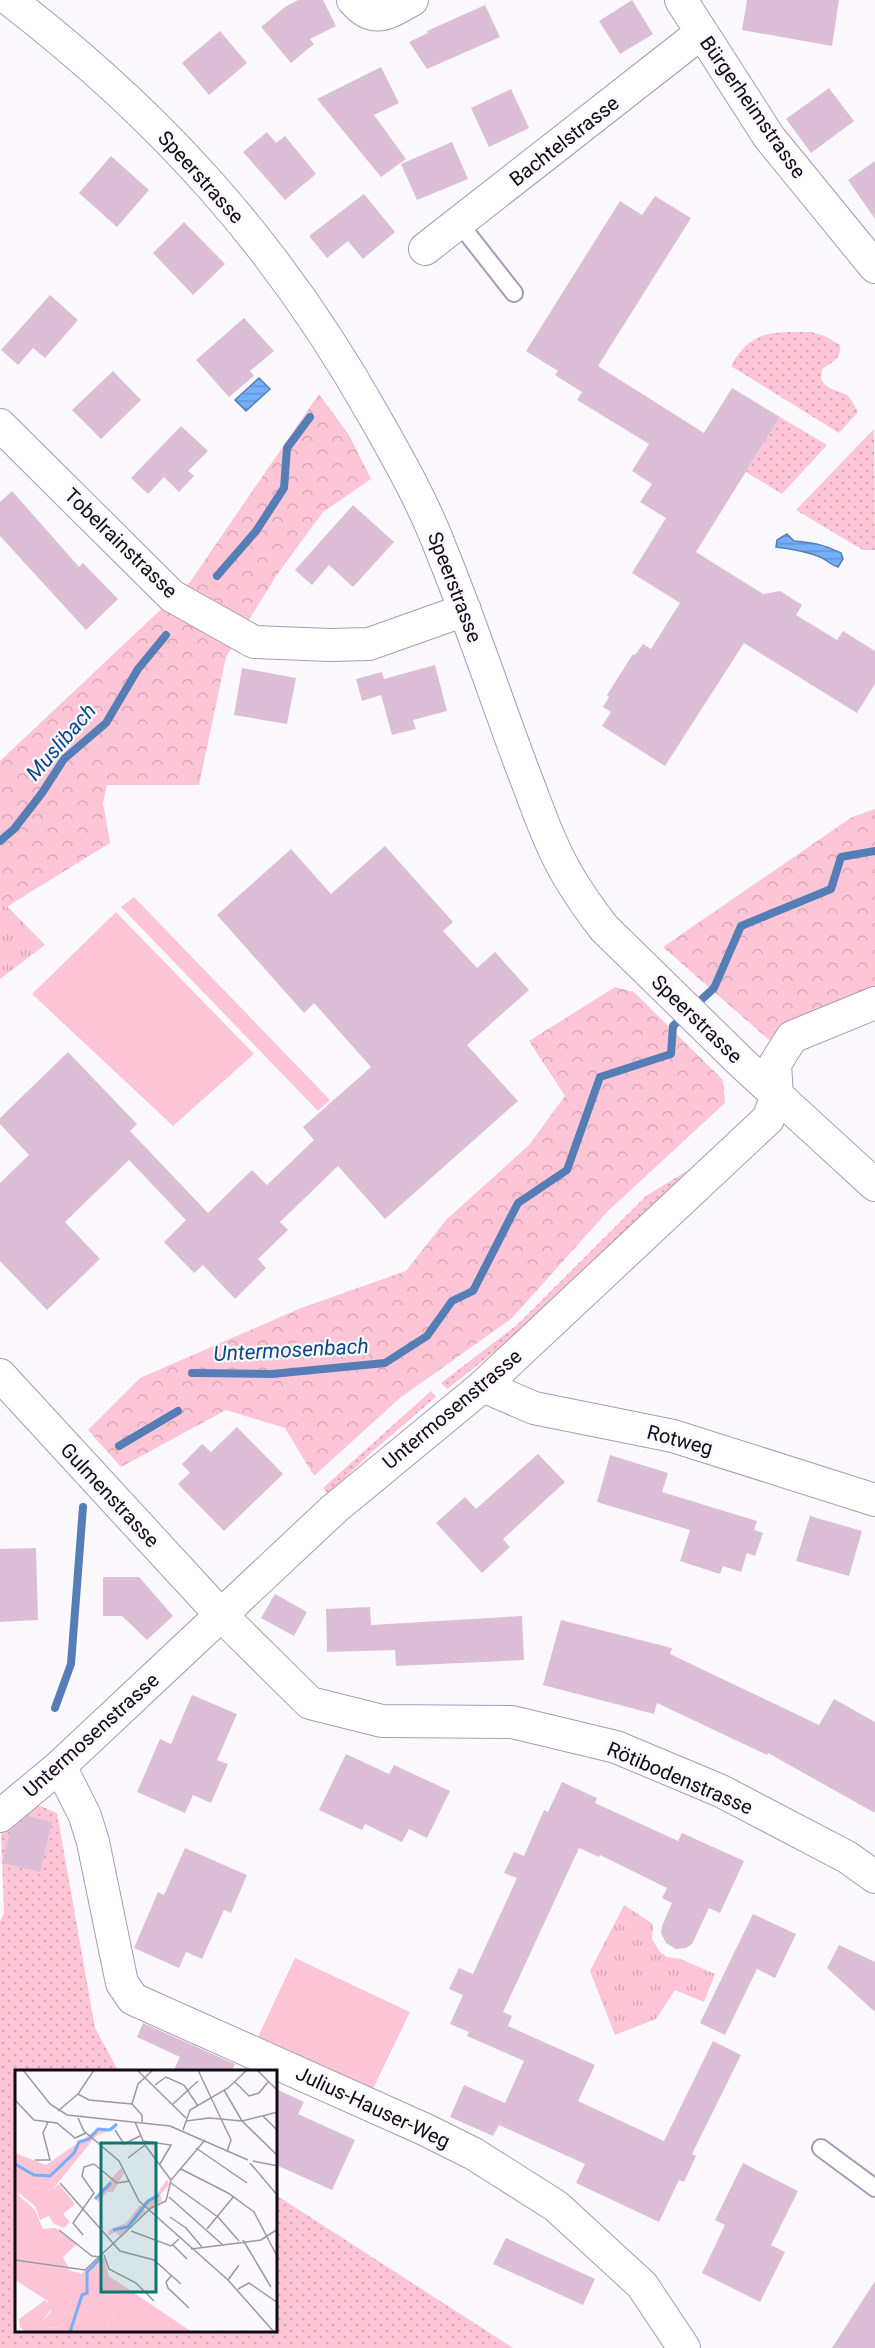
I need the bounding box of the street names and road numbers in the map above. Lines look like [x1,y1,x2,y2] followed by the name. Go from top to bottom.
[695,31,811,183] street label: Bürgerheimstrasse
[505,91,623,191] street label: Bachtelstrasse
[153,126,249,228] street label: Speerstrasse
[60,483,182,603] street label: Tobelrainstrasse
[423,528,487,646] street label: Speerstrasse
[647,970,747,1068] street label: Speerstrasse
[378,1344,526,1474] street label: Untermosenstrasse
[644,1420,716,1460] street label: Rotweg
[55,1438,165,1552] street label: Gulmenstrasse
[18,1668,164,1802] street label: Untermosenstrasse
[603,1736,757,1820] street label: Rötibodenstrasse
[292,2061,454,2153] street label: Julius-Hauser-Weg

